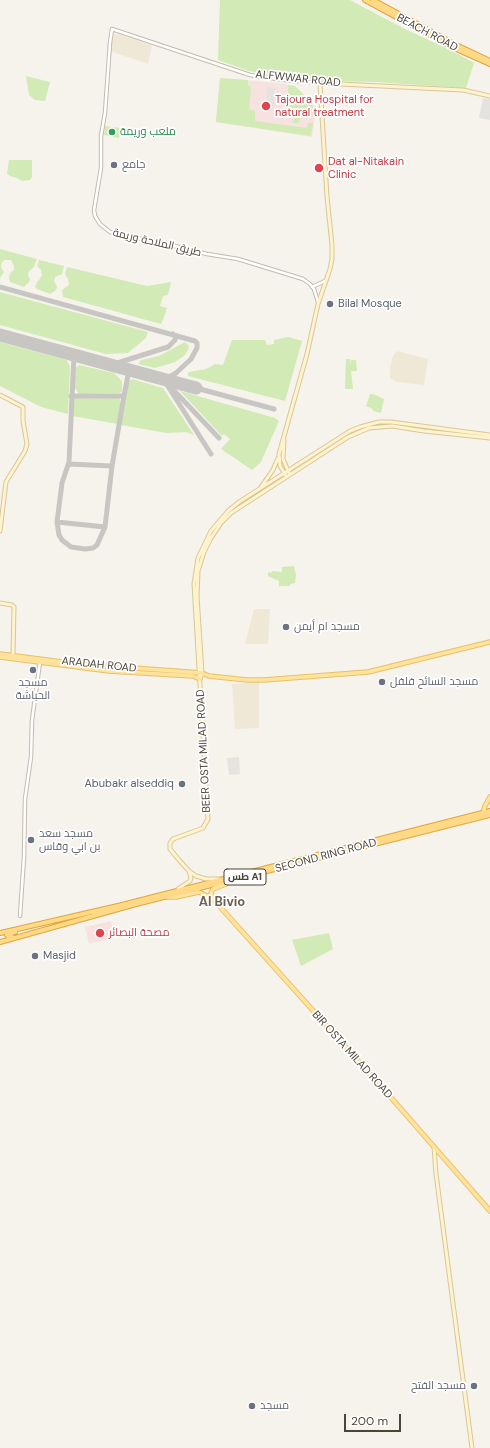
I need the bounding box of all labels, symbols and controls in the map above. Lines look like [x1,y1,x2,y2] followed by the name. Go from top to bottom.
[394,11,460,55] street label: BEACH ROAD
[255,68,341,90] street label: ALFWWAR ROAD
[275,93,374,119] place label: Tajoura Hospital for natural treatment
[260,100,272,112] marker: Tajoura Hospital for natural treatment
[120,125,176,139] place label: ملعب وريمة
[107,127,117,137] marker: ملعب وريمة
[328,155,404,181] place label: Dat al-Nitakain Clinic
[122,158,145,172] place label: جامع
[109,160,119,170] marker: جامع
[313,162,325,174] marker: Dat al-Nitakain Clinic
[111,226,203,260] street label: طريق الملاحة وريمة
[338,297,402,311] place label: Bilal Mosque
[325,299,335,309] marker: Bilal Mosque
[294,620,360,634] place label: مسجد ام أيمن
[281,622,291,632] marker: مسجد ام أيمن
[61,655,137,675] street label: ARADAH ROAD
[28,665,38,675] marker: مسجد الحباشة
[390,675,478,689] place label: مسجد السائح فلفل
[16,676,50,702] place label: مسجد الحباشة
[377,677,387,687] marker: مسجد السائح فلفل
[194,689,214,813] street label: BEER OSTA MILAD ROAD
[85,777,174,791] place label: Abubakr alseddiq
[177,779,187,789] marker: Abubakr alseddiq
[39,827,100,853] place label: مسجد سعد بن ابي وقاس
[26,835,36,845] marker: مسجد سعد بن ابي وقاس
[274,836,378,876] street label: SECOND RING ROAD
[224,869,266,885] road number: طس A1
[199,895,245,911] district label: Al Bivio
[109,926,169,940] place label: مصحة البصائر
[94,927,106,939] marker: مصحة البصائر
[43,949,76,963] place label: Masjid
[30,951,40,961] marker: Masjid
[309,1008,395,1102] street label: BIR OSTA MILAD ROAD
[411,1379,466,1393] place label: مسجد الفتح
[469,1381,479,1391] marker: مسجد الفتح
[260,1399,289,1413] place label: مسجد
[247,1401,257,1411] marker: مسجد
[346,1406,403,1432] scale bar
[351,1413,388,1429] text: 200 m

